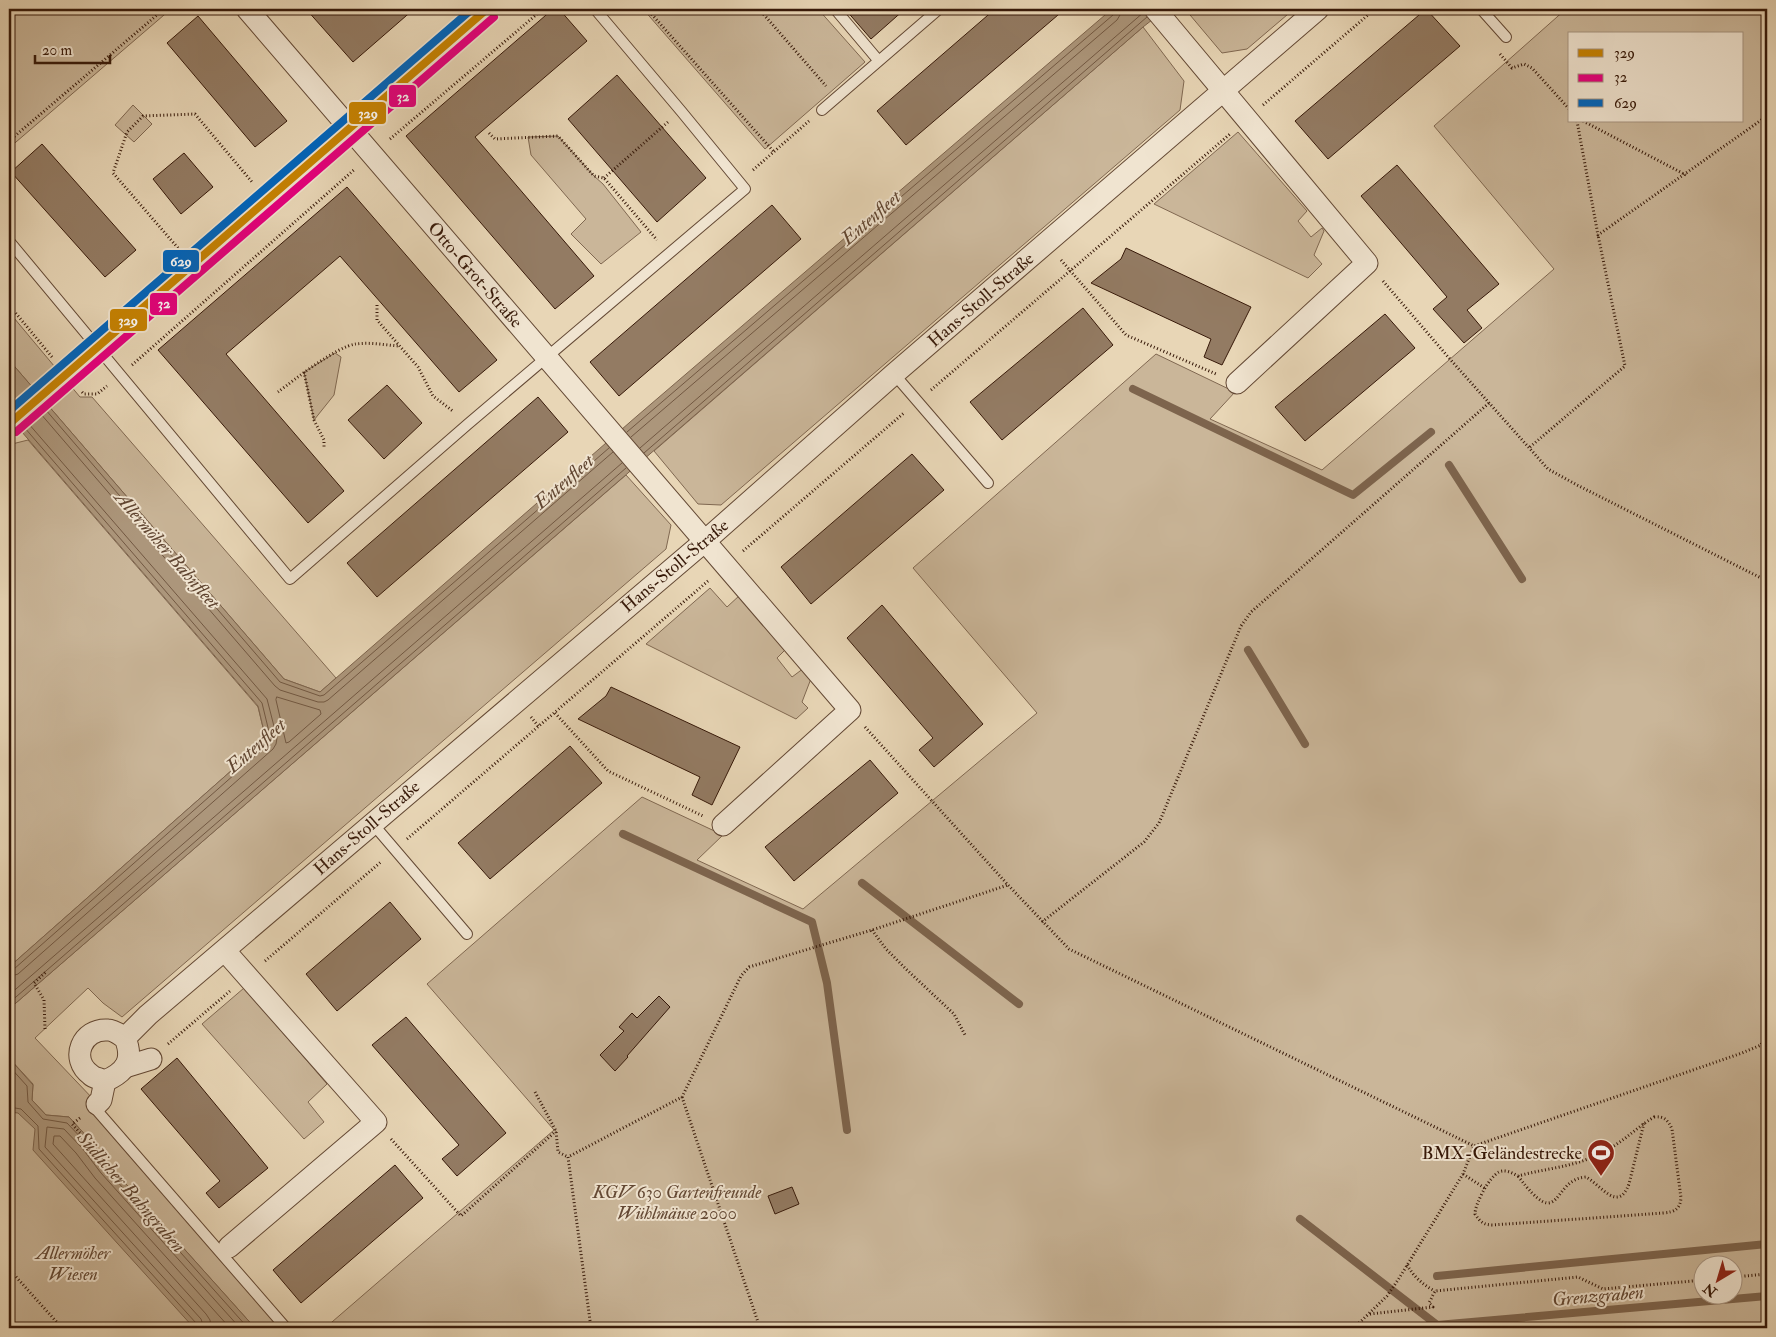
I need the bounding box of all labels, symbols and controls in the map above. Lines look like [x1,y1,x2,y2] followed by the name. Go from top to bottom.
[35,32,110,64] scale bar
[1568,32,1744,122] legend
[42,41,72,60] text: 20 m
[1614,44,1635,63] text: 329
[1614,68,1628,87] text: 32
[388,84,417,108] line badge: 32
[397,88,409,105] text: 32
[1614,94,1637,113] text: 629
[348,101,387,125] line badge: 329
[358,105,378,122] text: 329
[835,184,907,252] water label: Entenfleet
[422,217,528,333] street label: Otto-Grot-Straße
[923,247,1039,353] street label: Hans-Stoll-Straße
[162,249,200,273] line badge: 629
[170,253,192,270] text: 629
[149,292,178,316] line badge: 32
[158,295,170,312] text: 32
[109,308,148,332] line badge: 329
[118,312,138,329] text: 329
[528,448,600,516] water label: Entenfleet
[108,484,226,615] water label: Allermöher Bahnfleet
[616,514,734,618] street label: Hans-Stoll-Straße
[220,712,292,780] water label: Entenfleet
[309,775,425,881] street label: Hans-Stoll-Straße
[71,1126,190,1258] water label: Südlicher Bahngraben
[1586,1138,1616,1177] sports icon: BMX-Geländestrecke
[1422,1142,1582,1165] place label: BMX-Geländestrecke
[592,1181,762,1225] park label: KGV 630 Gartenfreunde Wühlmäuse 2000
[34,1242,111,1286] park label: Allermöher Wiesen
[1694,1254,1744,1304] north arrow
[1700,1279,1721,1301] text: N
[1551,1280,1645,1312] water label: Grenzgraben

